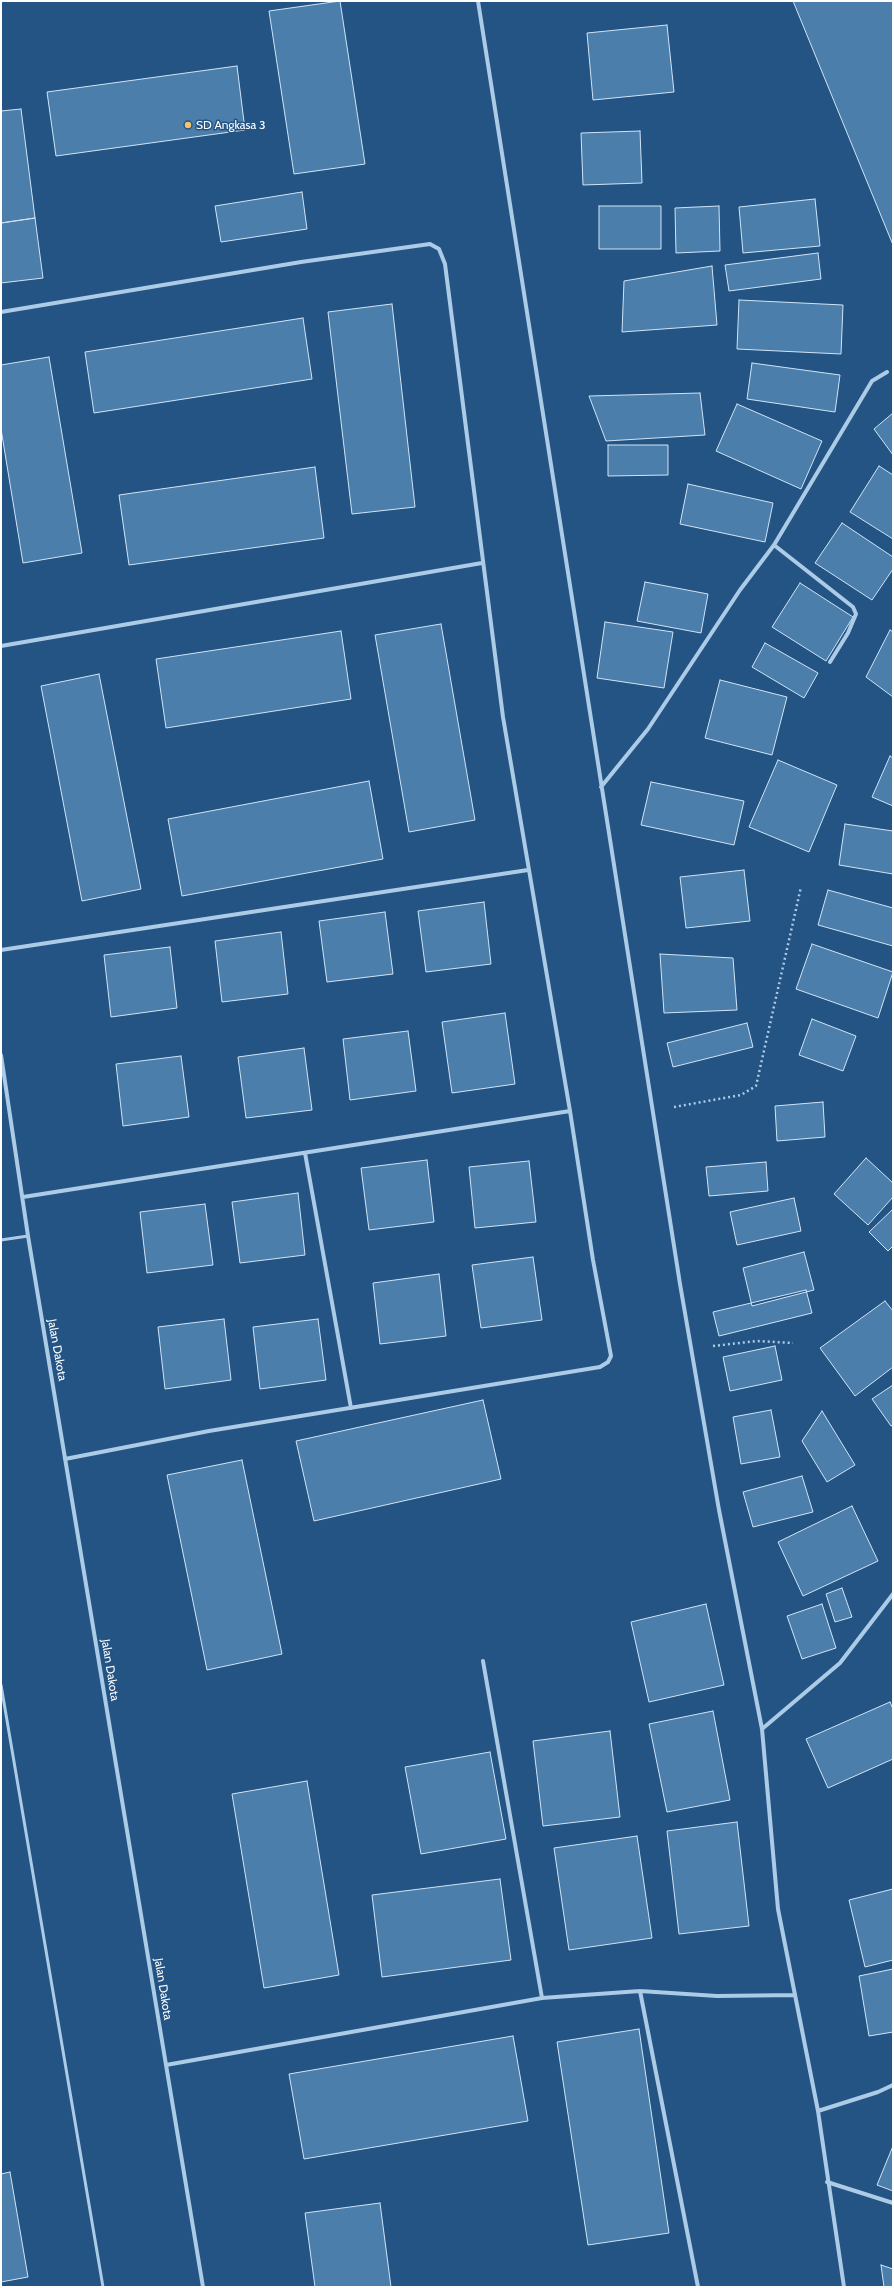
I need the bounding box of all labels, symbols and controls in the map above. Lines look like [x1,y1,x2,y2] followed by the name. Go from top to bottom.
[196,118,266,132] place label: SD Angkasa 3
[183,120,193,130] marker: SD Angkasa 3
[44,1318,70,1382] street label: Jalan Dakota
[98,1638,122,1702] street label: Jalan Dakota
[151,1957,175,2021] street label: Jalan Dakota

